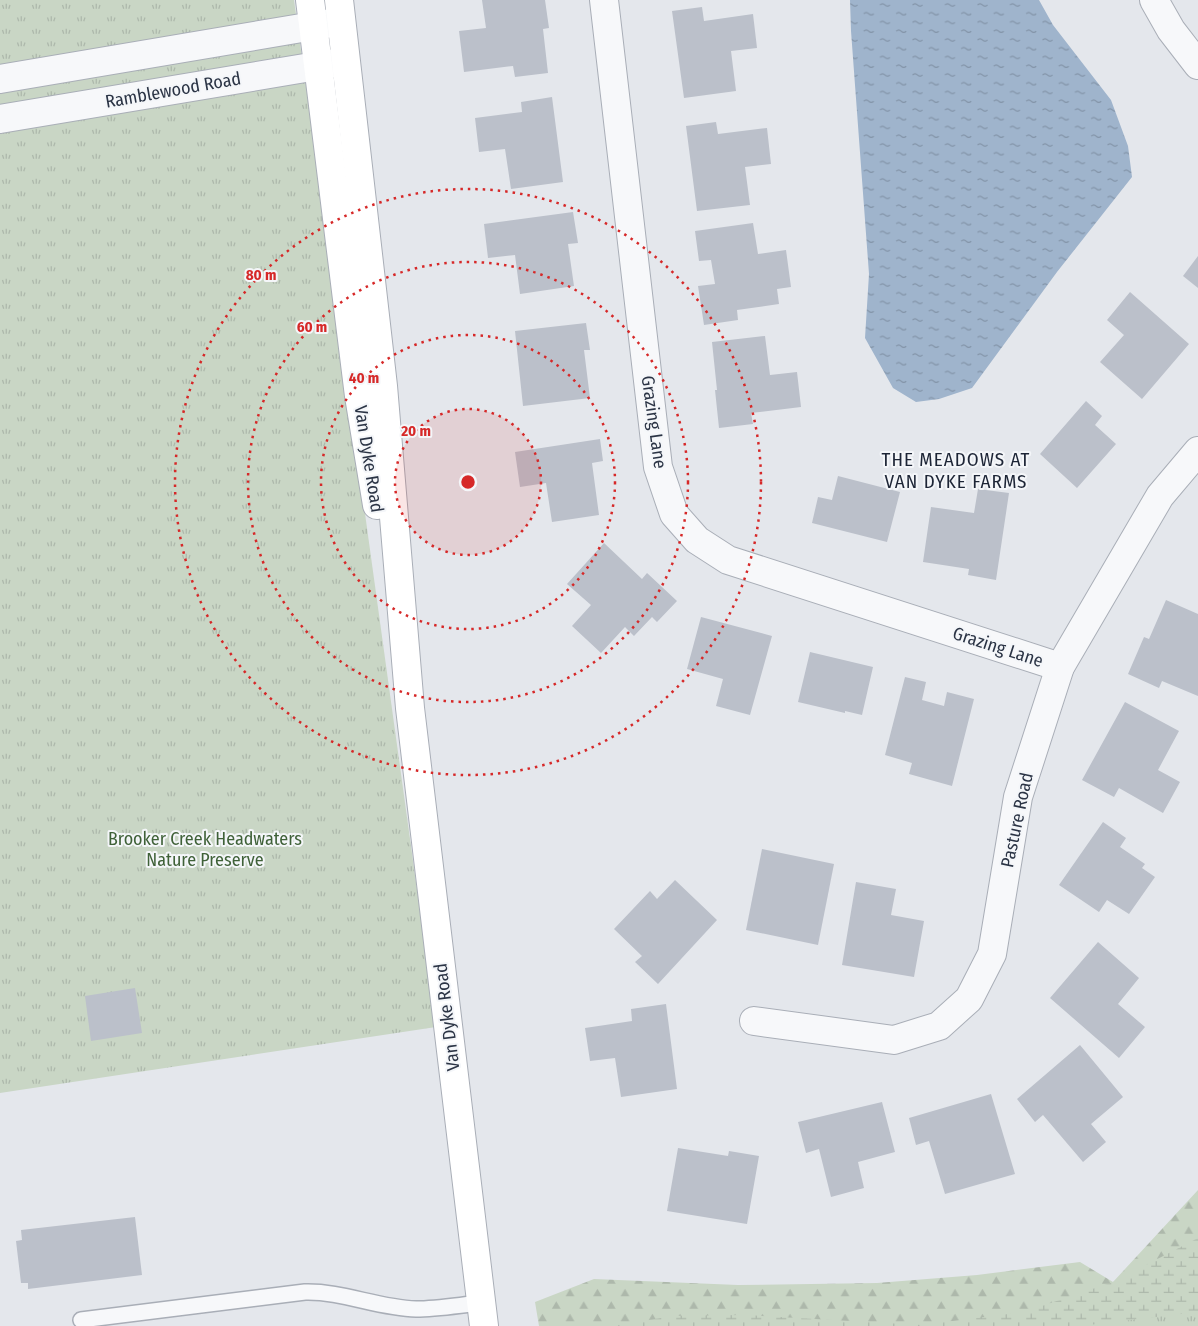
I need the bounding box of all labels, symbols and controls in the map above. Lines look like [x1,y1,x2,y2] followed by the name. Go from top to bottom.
[103,67,243,113] street label: Ramblewood Road
[246,266,276,284] text: 80 m
[297,318,327,336] text: 60 m
[349,369,379,387] text: 40 m
[637,374,671,470] street label: Grazing Lane
[350,404,388,514] street label: Van Dyke Road
[400,422,431,440] text: 20 m
[882,448,1030,493] district label: THE MEADOWS AT VAN DYKE FARMS
[459,473,477,491] centre of rings
[950,622,1046,672] street label: Grazing Lane
[996,771,1038,869] street label: Pasture Road
[108,828,302,871] park label: Brooker Creek Headwaters Nature Preserve
[429,962,465,1072] street label: Van Dyke Road

